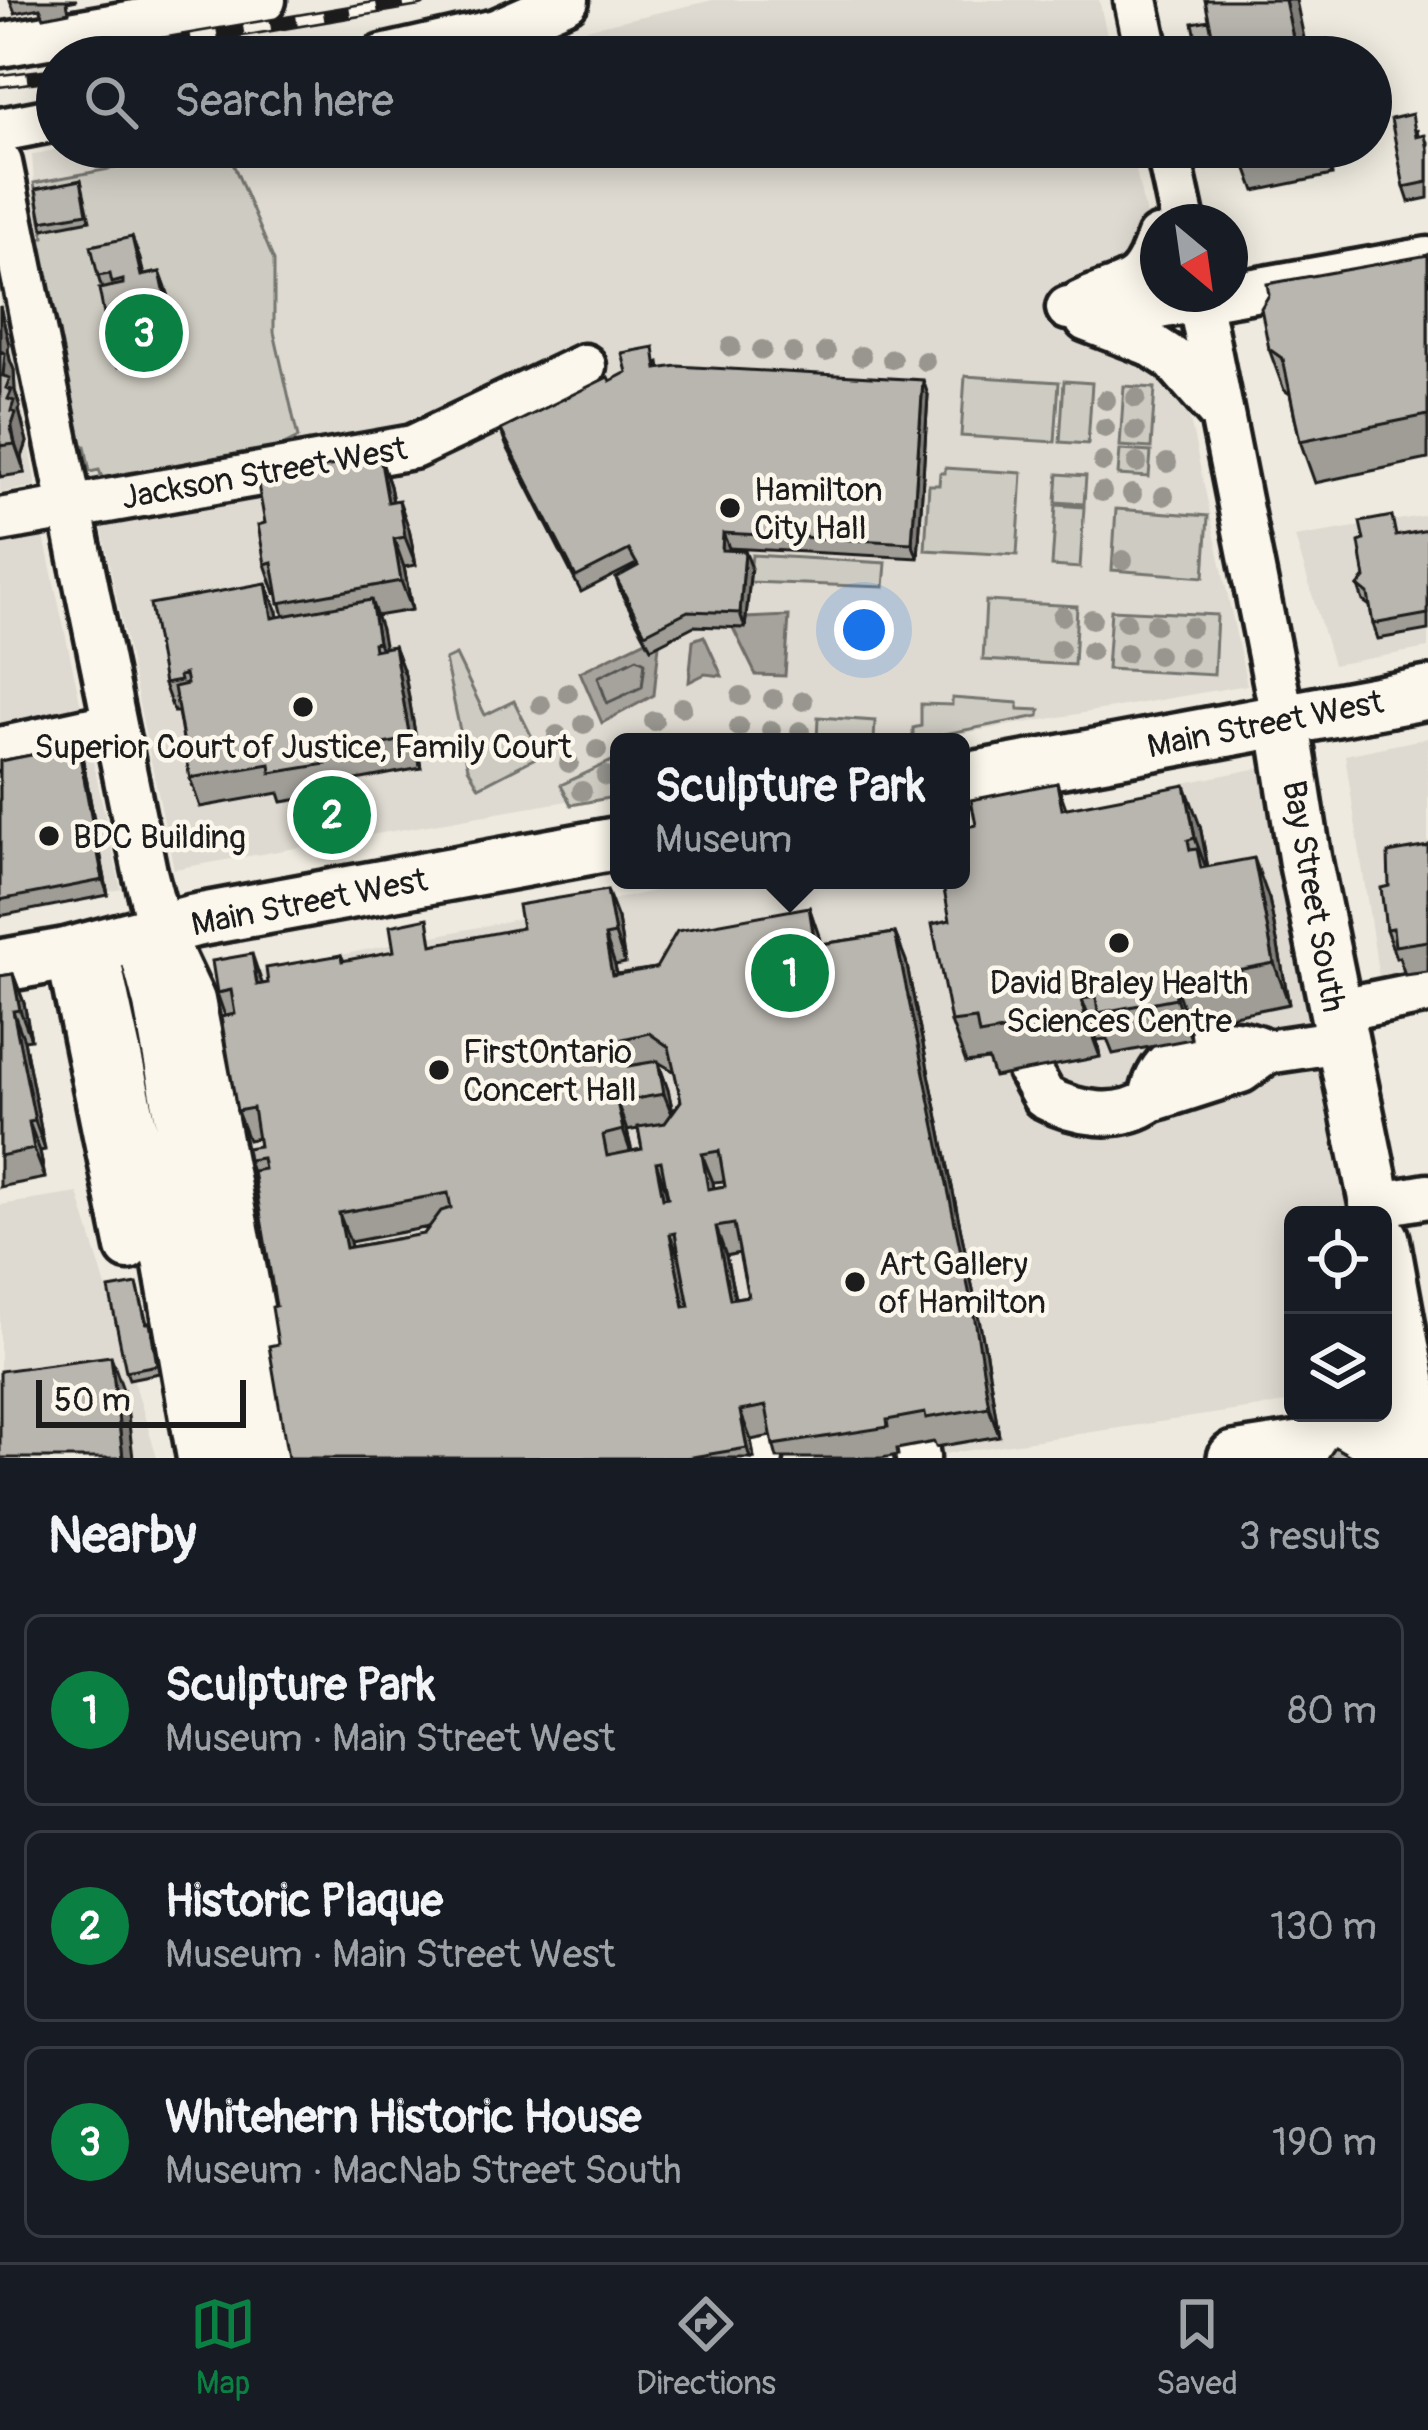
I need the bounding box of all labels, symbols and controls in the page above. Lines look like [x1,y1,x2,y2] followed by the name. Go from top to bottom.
[36,36,1392,168] search box
[78,69,144,135] icon: search
[174,74,394,130] text: Search here
[1140,204,1248,312] north arrow
[105,288,183,378] pin: 3
[118,428,411,519] street label: Jackson Street West
[754,470,883,549] place label: Hamilton City Hall
[717,495,743,521] marker: Hamilton City Hall
[834,600,894,660] your location
[1144,681,1388,767] street label: Main Street West
[290,694,316,720] marker: Superior Court of Justice, Family Court
[34,727,573,768] place label: Superior Court of Justice, Family Court
[610,733,970,889] popup
[655,759,925,815] text: Sculpture Park
[293,770,371,860] pin: 2
[1273,777,1354,1015] street label: Bay Street South
[655,815,792,864] text: Museum
[73,817,246,858] place label: BDC Building
[36,823,62,849] marker: BDC Building
[188,859,432,945] street label: Main Street West
[751,928,829,1018] pin: 1
[1106,930,1132,956] marker: David Braley Health Sciences Centre
[989,963,1249,1042] place label: David Braley Health Sciences Centre
[463,1032,637,1111] place label: FirstOntario Concert Hall
[426,1057,452,1083] marker: FirstOntario Concert Hall
[1284,1206,1392,1422] map controls
[1284,1206,1392,1314] button: locate
[879,1244,1046,1323] place label: Art Gallery of Hamilton
[842,1269,868,1295] marker: Art Gallery of Hamilton
[1284,1314,1392,1422] button: layers
[36,1374,246,1427] scale bar
[54,1380,131,1421] text: 50 m
[48,1504,196,1568] text: Nearby
[1239,1512,1380,1561] text: 3 results
[165,1658,435,1714] text: Sculpture Park
[82,1686,98,1735] text: 1
[1288,1686,1377,1735] text: 80 m
[165,1714,615,1763] text: Museum · Main Street West
[165,1874,443,1930] text: Historic Plaque
[79,1902,101,1951] text: 2
[1270,1902,1377,1951] text: 130 m
[165,1930,615,1979] text: Museum · Main Street West
[165,2090,641,2146] text: Whitehern Historic House
[79,2118,101,2167] text: 3
[1272,2118,1377,2167] text: 190 m
[165,2146,682,2195] text: Museum · MacNab Street South
[190,2291,256,2404] tab: Map
[636,2291,776,2404] tab: Directions
[1156,2291,1238,2404] tab: Saved

